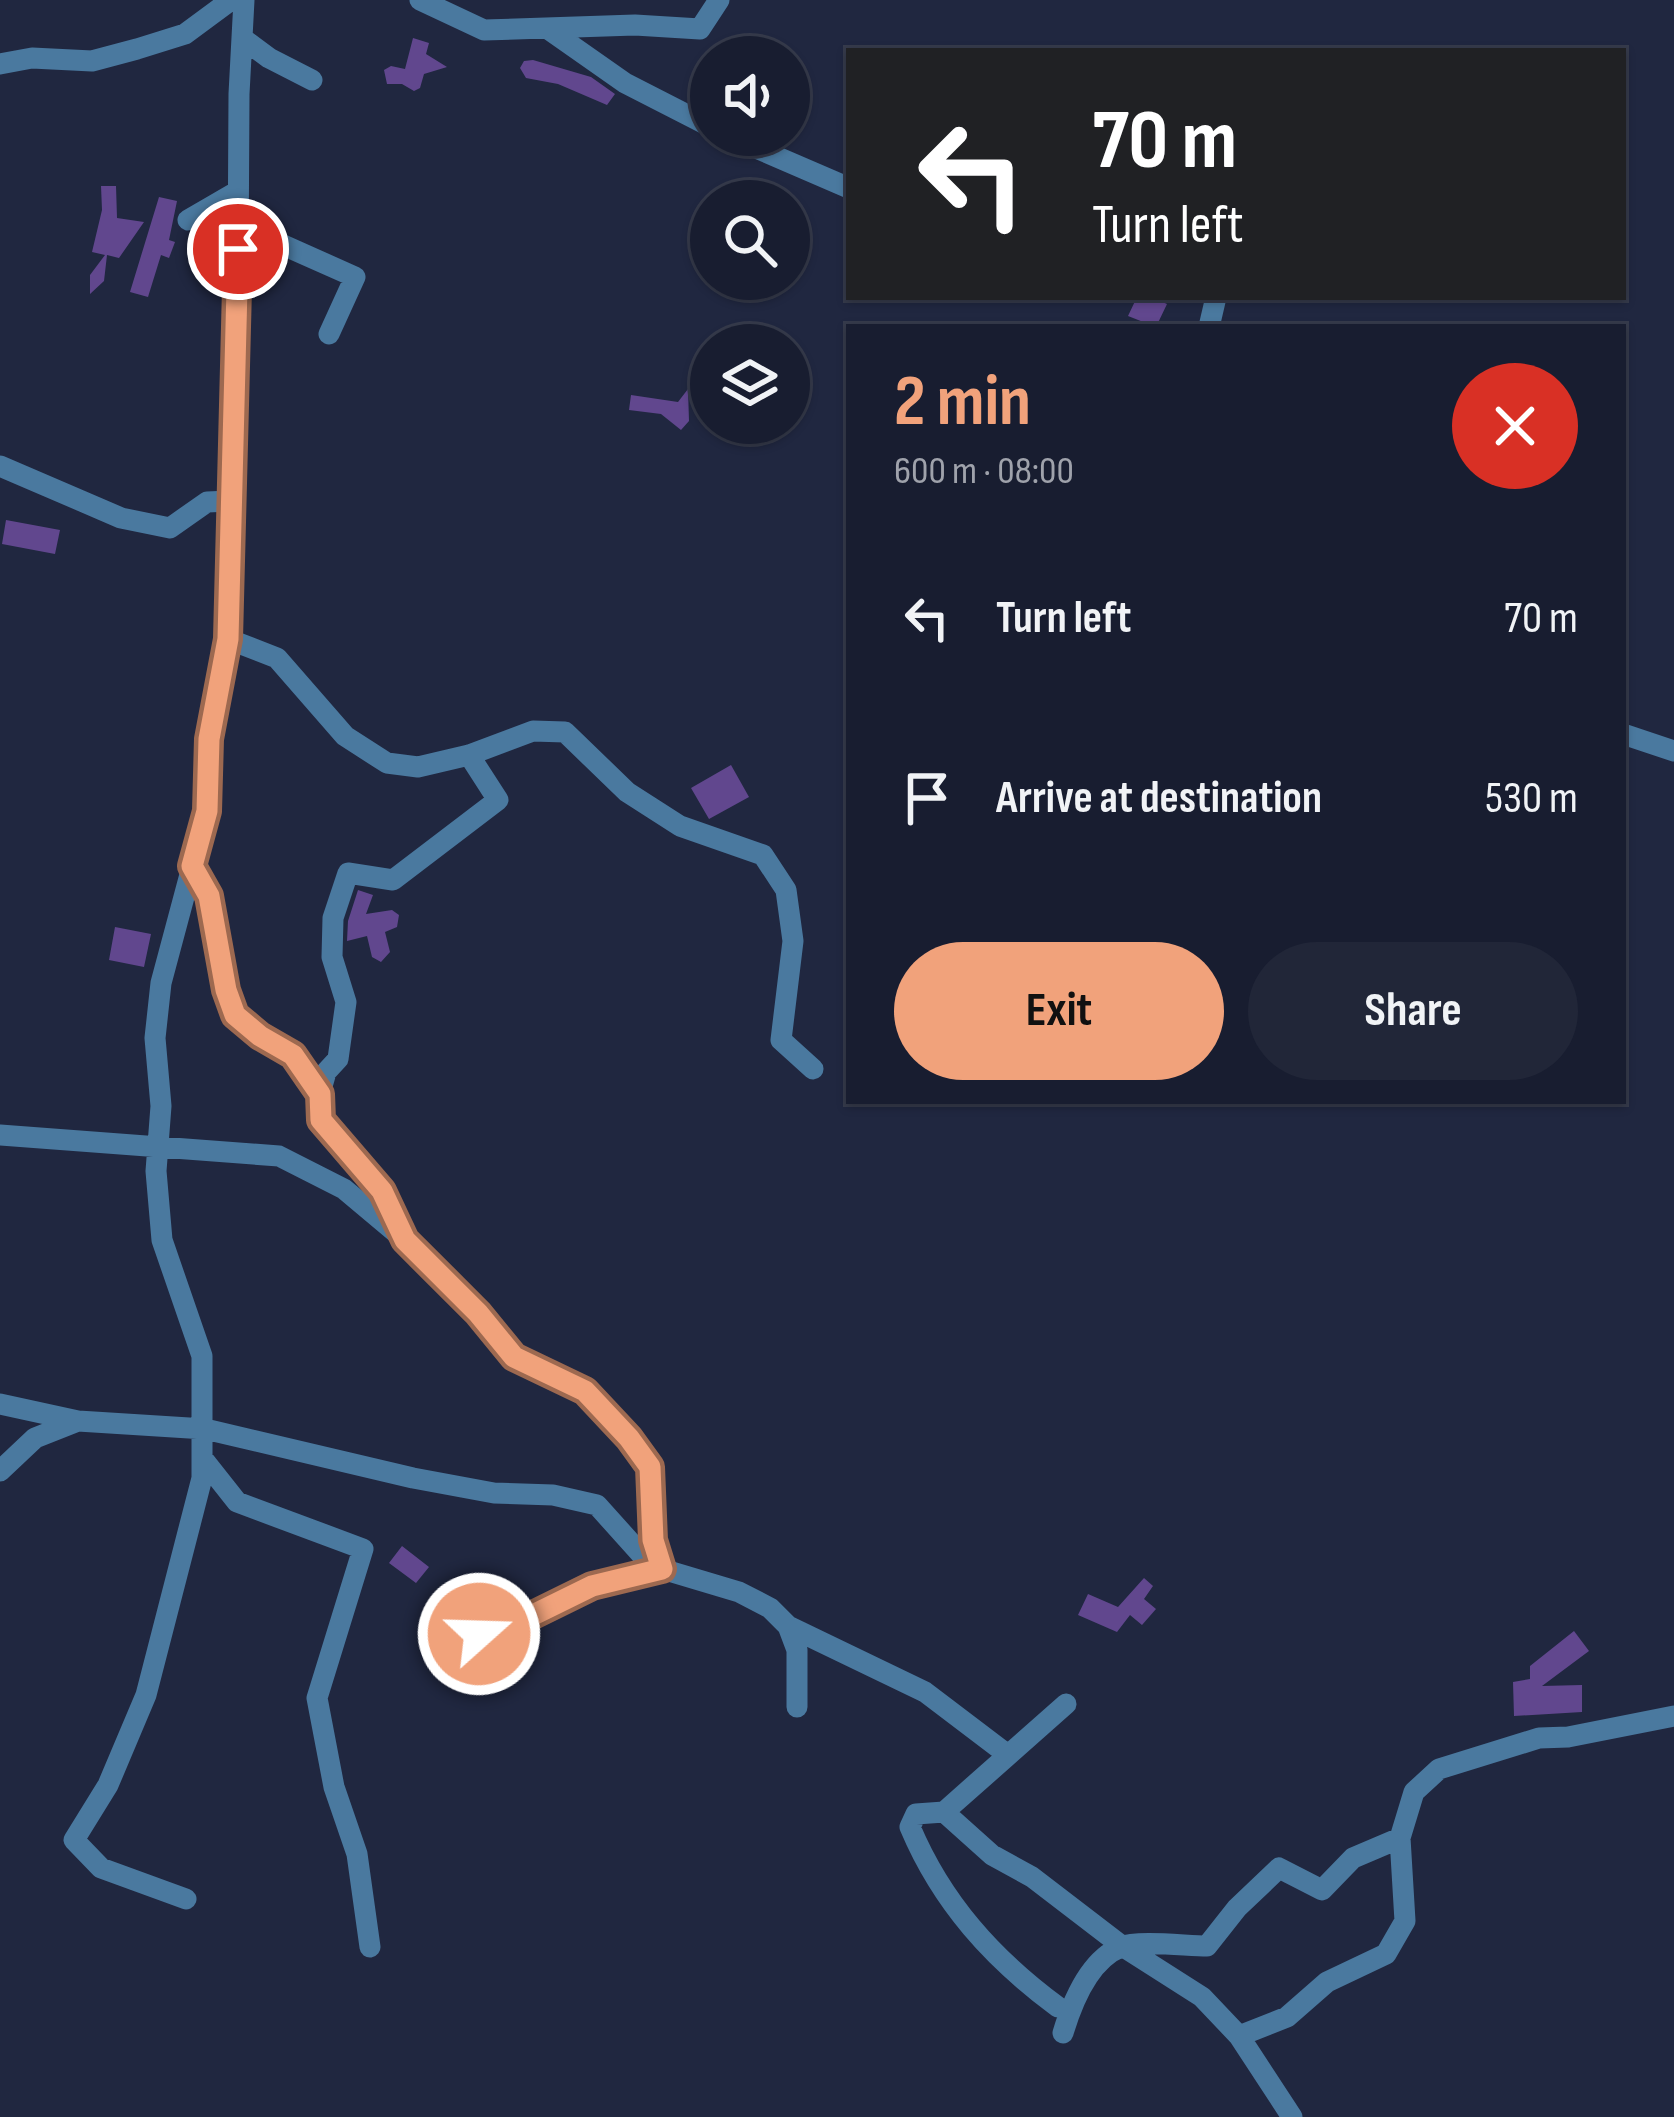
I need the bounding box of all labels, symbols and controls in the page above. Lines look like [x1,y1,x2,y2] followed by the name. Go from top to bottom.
[690,36,810,444] map controls
[690,36,810,156] button: sound
[1092,91,1237,192] text: 70 m
[894,96,1050,252] icon: left
[690,180,810,300] button: search
[1092,193,1244,258] text: Turn left
[187,198,289,300] pin
[205,216,271,282] icon: arrive
[690,324,810,444] button: layers
[894,359,1031,446] text: 2 min
[1452,363,1578,489] button: close
[894,448,1074,495] text: 600 m · 08:00
[894,585,960,651] icon: left
[996,591,1131,646] text: Turn left
[1504,591,1578,646] text: 70 m
[894,765,960,831] icon: arrive
[996,771,1322,826] text: Arrive at destination
[1485,771,1578,826] text: 530 m
[894,942,1224,1080] button: Exit
[1248,942,1578,1080] button: Share
[416,1571,542,1697] position arrow

